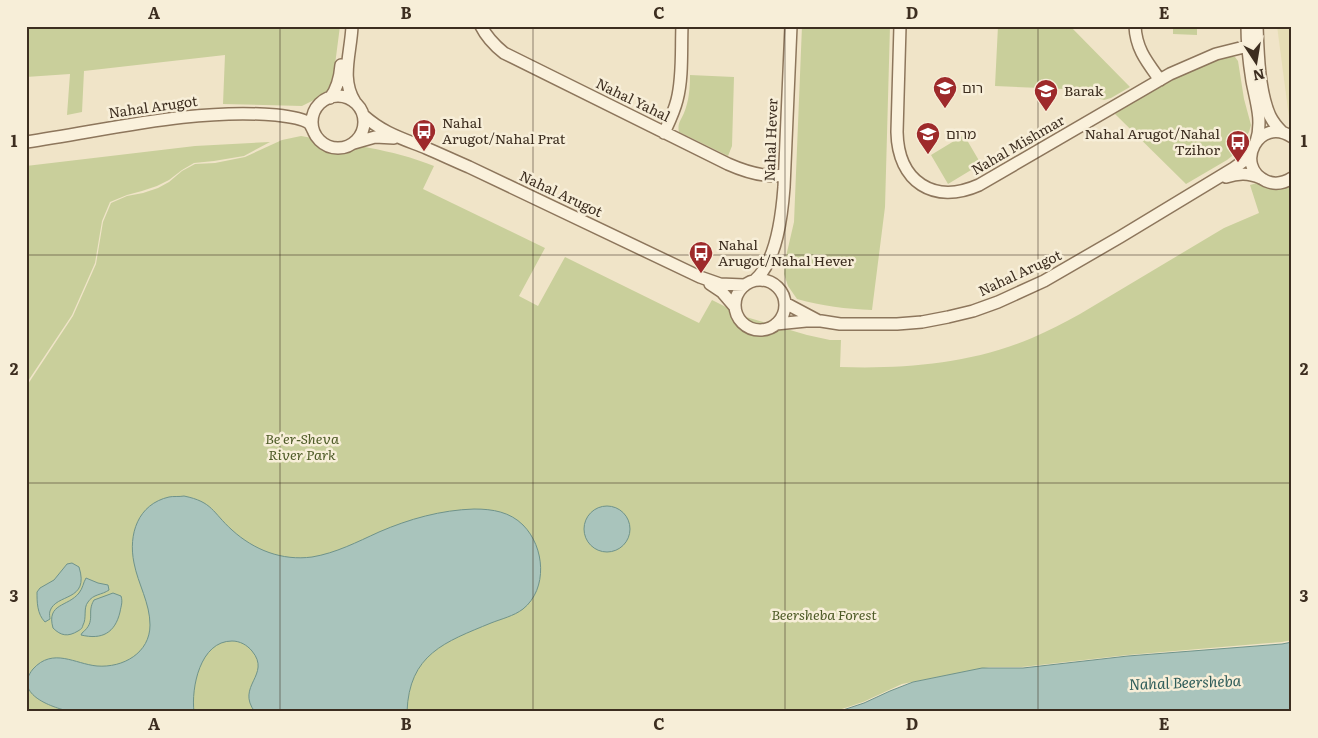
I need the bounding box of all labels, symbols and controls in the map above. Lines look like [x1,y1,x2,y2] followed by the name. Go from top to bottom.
[148,0,160,24] text: A
[400,0,412,24] text: B
[653,0,665,24] text: C
[906,0,918,24] text: D
[1159,0,1170,24] text: E
[1230,38,1280,88] north arrow
[1251,65,1267,87] text: N
[593,72,674,126] street label: Nahal Yahal
[932,75,958,109] school or university icon: רום
[962,77,983,97] place label: רום
[1033,78,1059,112] school or university icon: Barak
[1064,80,1104,100] place label: Barak
[107,90,199,122] street label: Nahal Arugot
[759,98,781,182] street label: Nahal Hever
[967,109,1068,179] street label: Nahal Mishmar
[442,112,566,148] place label: Nahal Arugot/Nahal Prat
[411,118,437,152] bus stop icon: Nahal Arugot/Nahal Prat
[915,121,941,155] school or university icon: מרום
[946,123,976,143] place label: מרום
[1084,123,1220,159] place label: Nahal Arugot/Nahal Tzihor
[11,128,18,152] text: 1
[1301,128,1308,152] text: 1
[1225,129,1251,163] bus stop icon: Nahal Arugot/Nahal Tzihor
[517,165,607,221] street label: Nahal Arugot
[718,234,854,270] place label: Nahal Arugot/Nahal Hever
[688,240,714,274] bus stop icon: Nahal Arugot/Nahal Hever
[975,244,1065,300] street label: Nahal Arugot
[10,356,19,380] text: 2
[1300,356,1309,380] text: 2
[265,428,339,464] park label: Be'er-Sheva River Park
[10,583,19,607] text: 3
[1300,583,1309,607] text: 3
[771,604,877,624] park label: Beersheba Forest
[1128,668,1242,695] water label: Nahal Beersheba
[148,711,160,735] text: A
[400,711,412,735] text: B
[653,711,665,735] text: C
[906,711,918,735] text: D
[1159,711,1170,735] text: E

